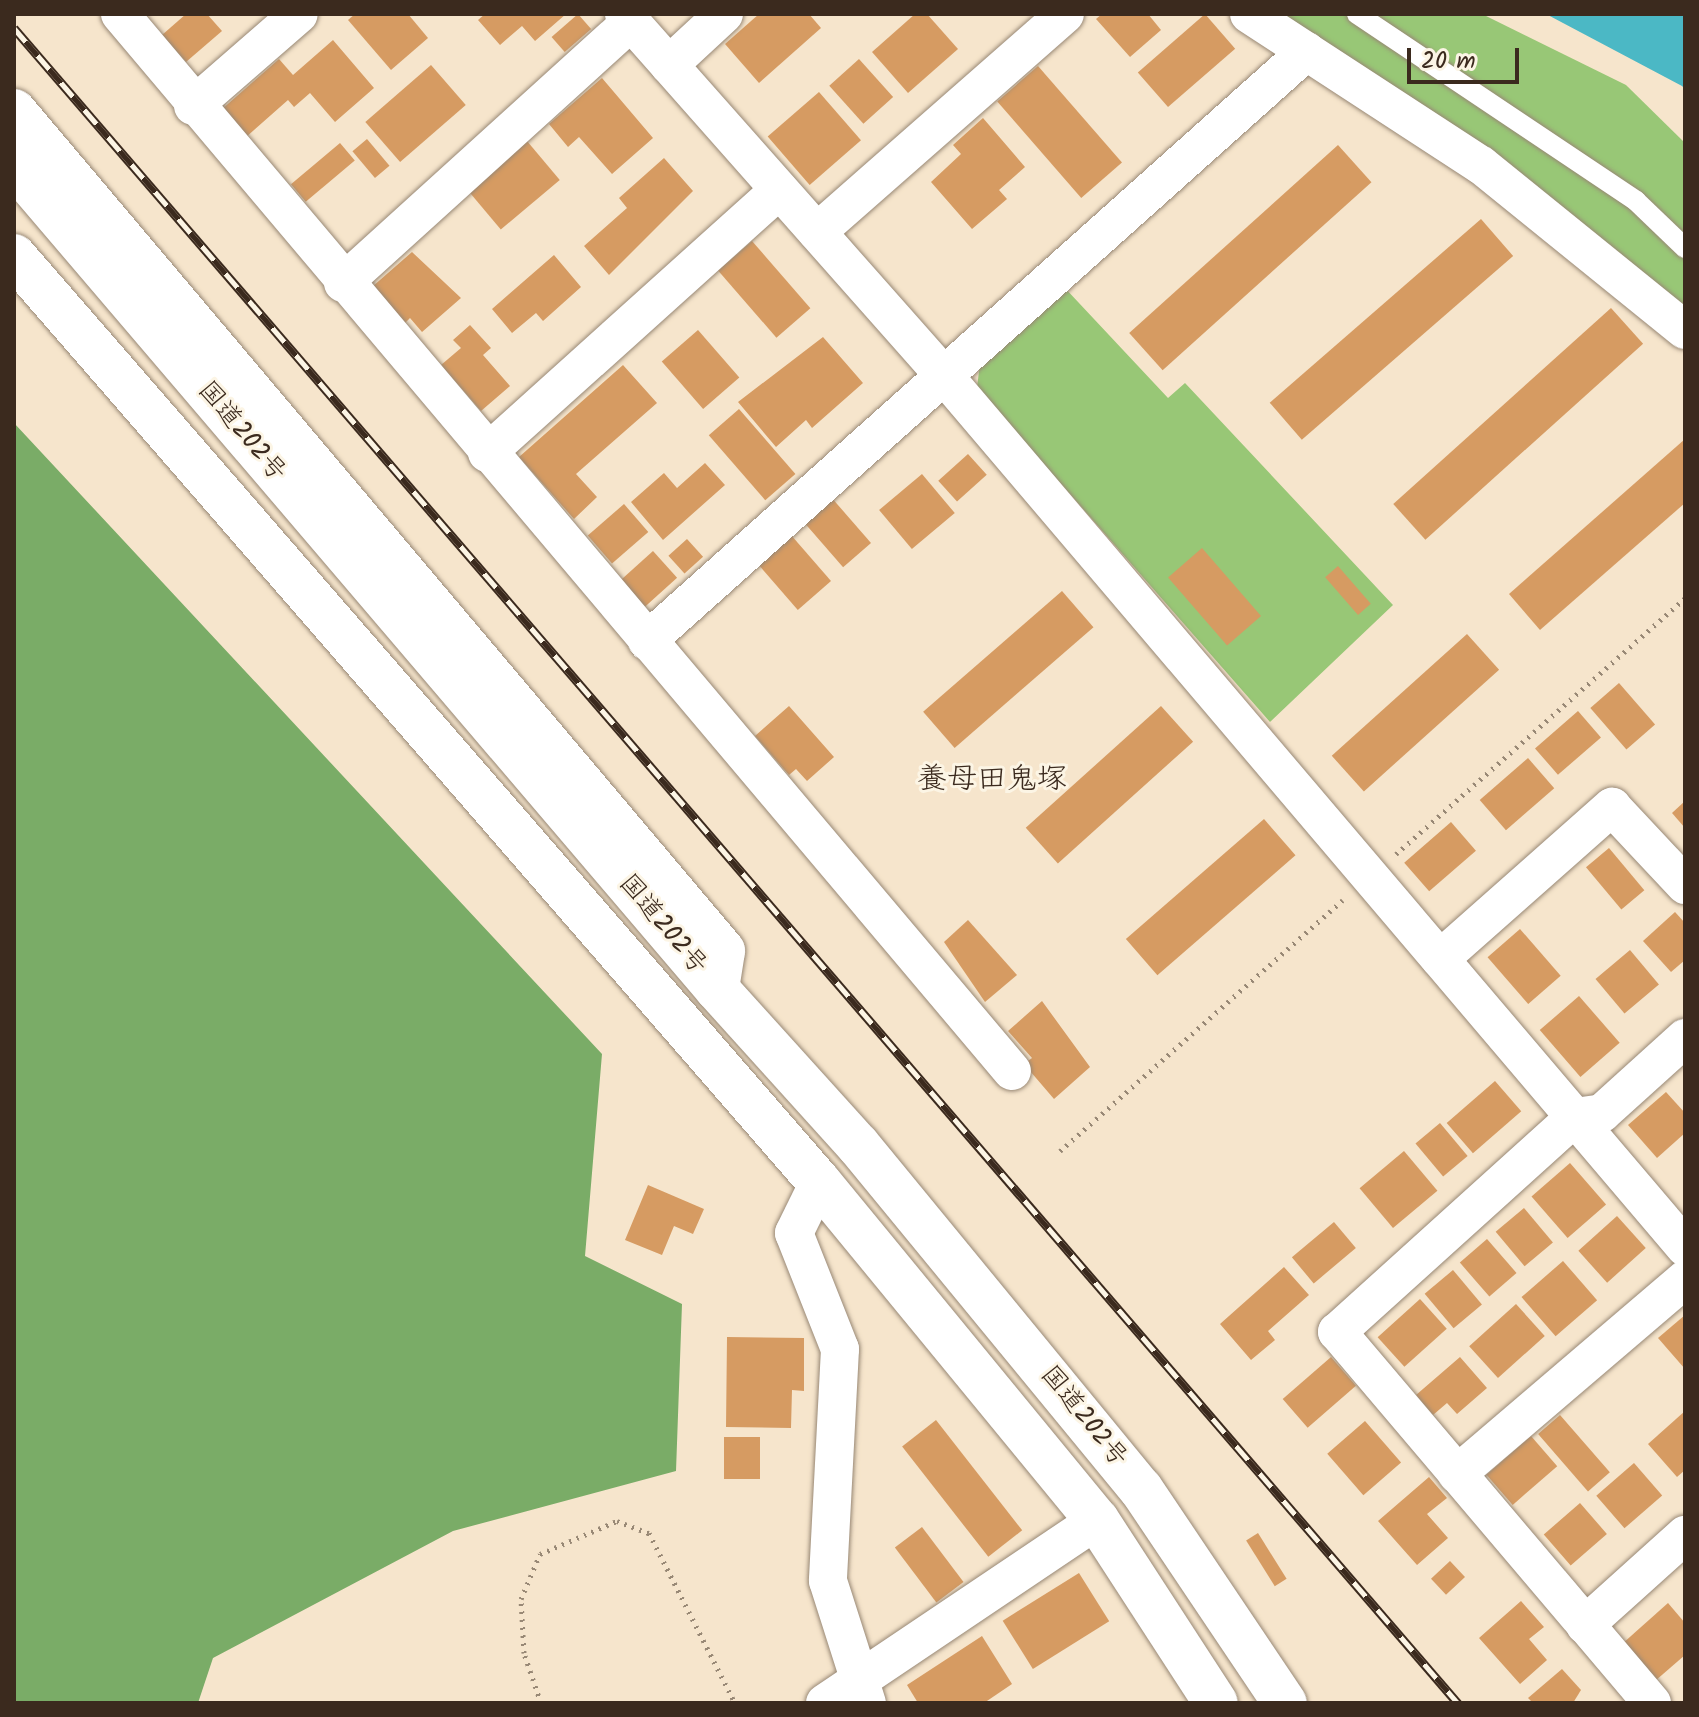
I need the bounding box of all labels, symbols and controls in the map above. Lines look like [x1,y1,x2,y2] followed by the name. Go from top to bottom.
[1411,32,1523,82] scale bar
[1421,42,1476,81] text: 20 m
[190,376,292,488] street label: 国道202号
[917,762,1067,798] district label: 養母田鬼塚
[611,869,713,981] street label: 国道202号
[1033,1360,1133,1474] street label: 国道202号

